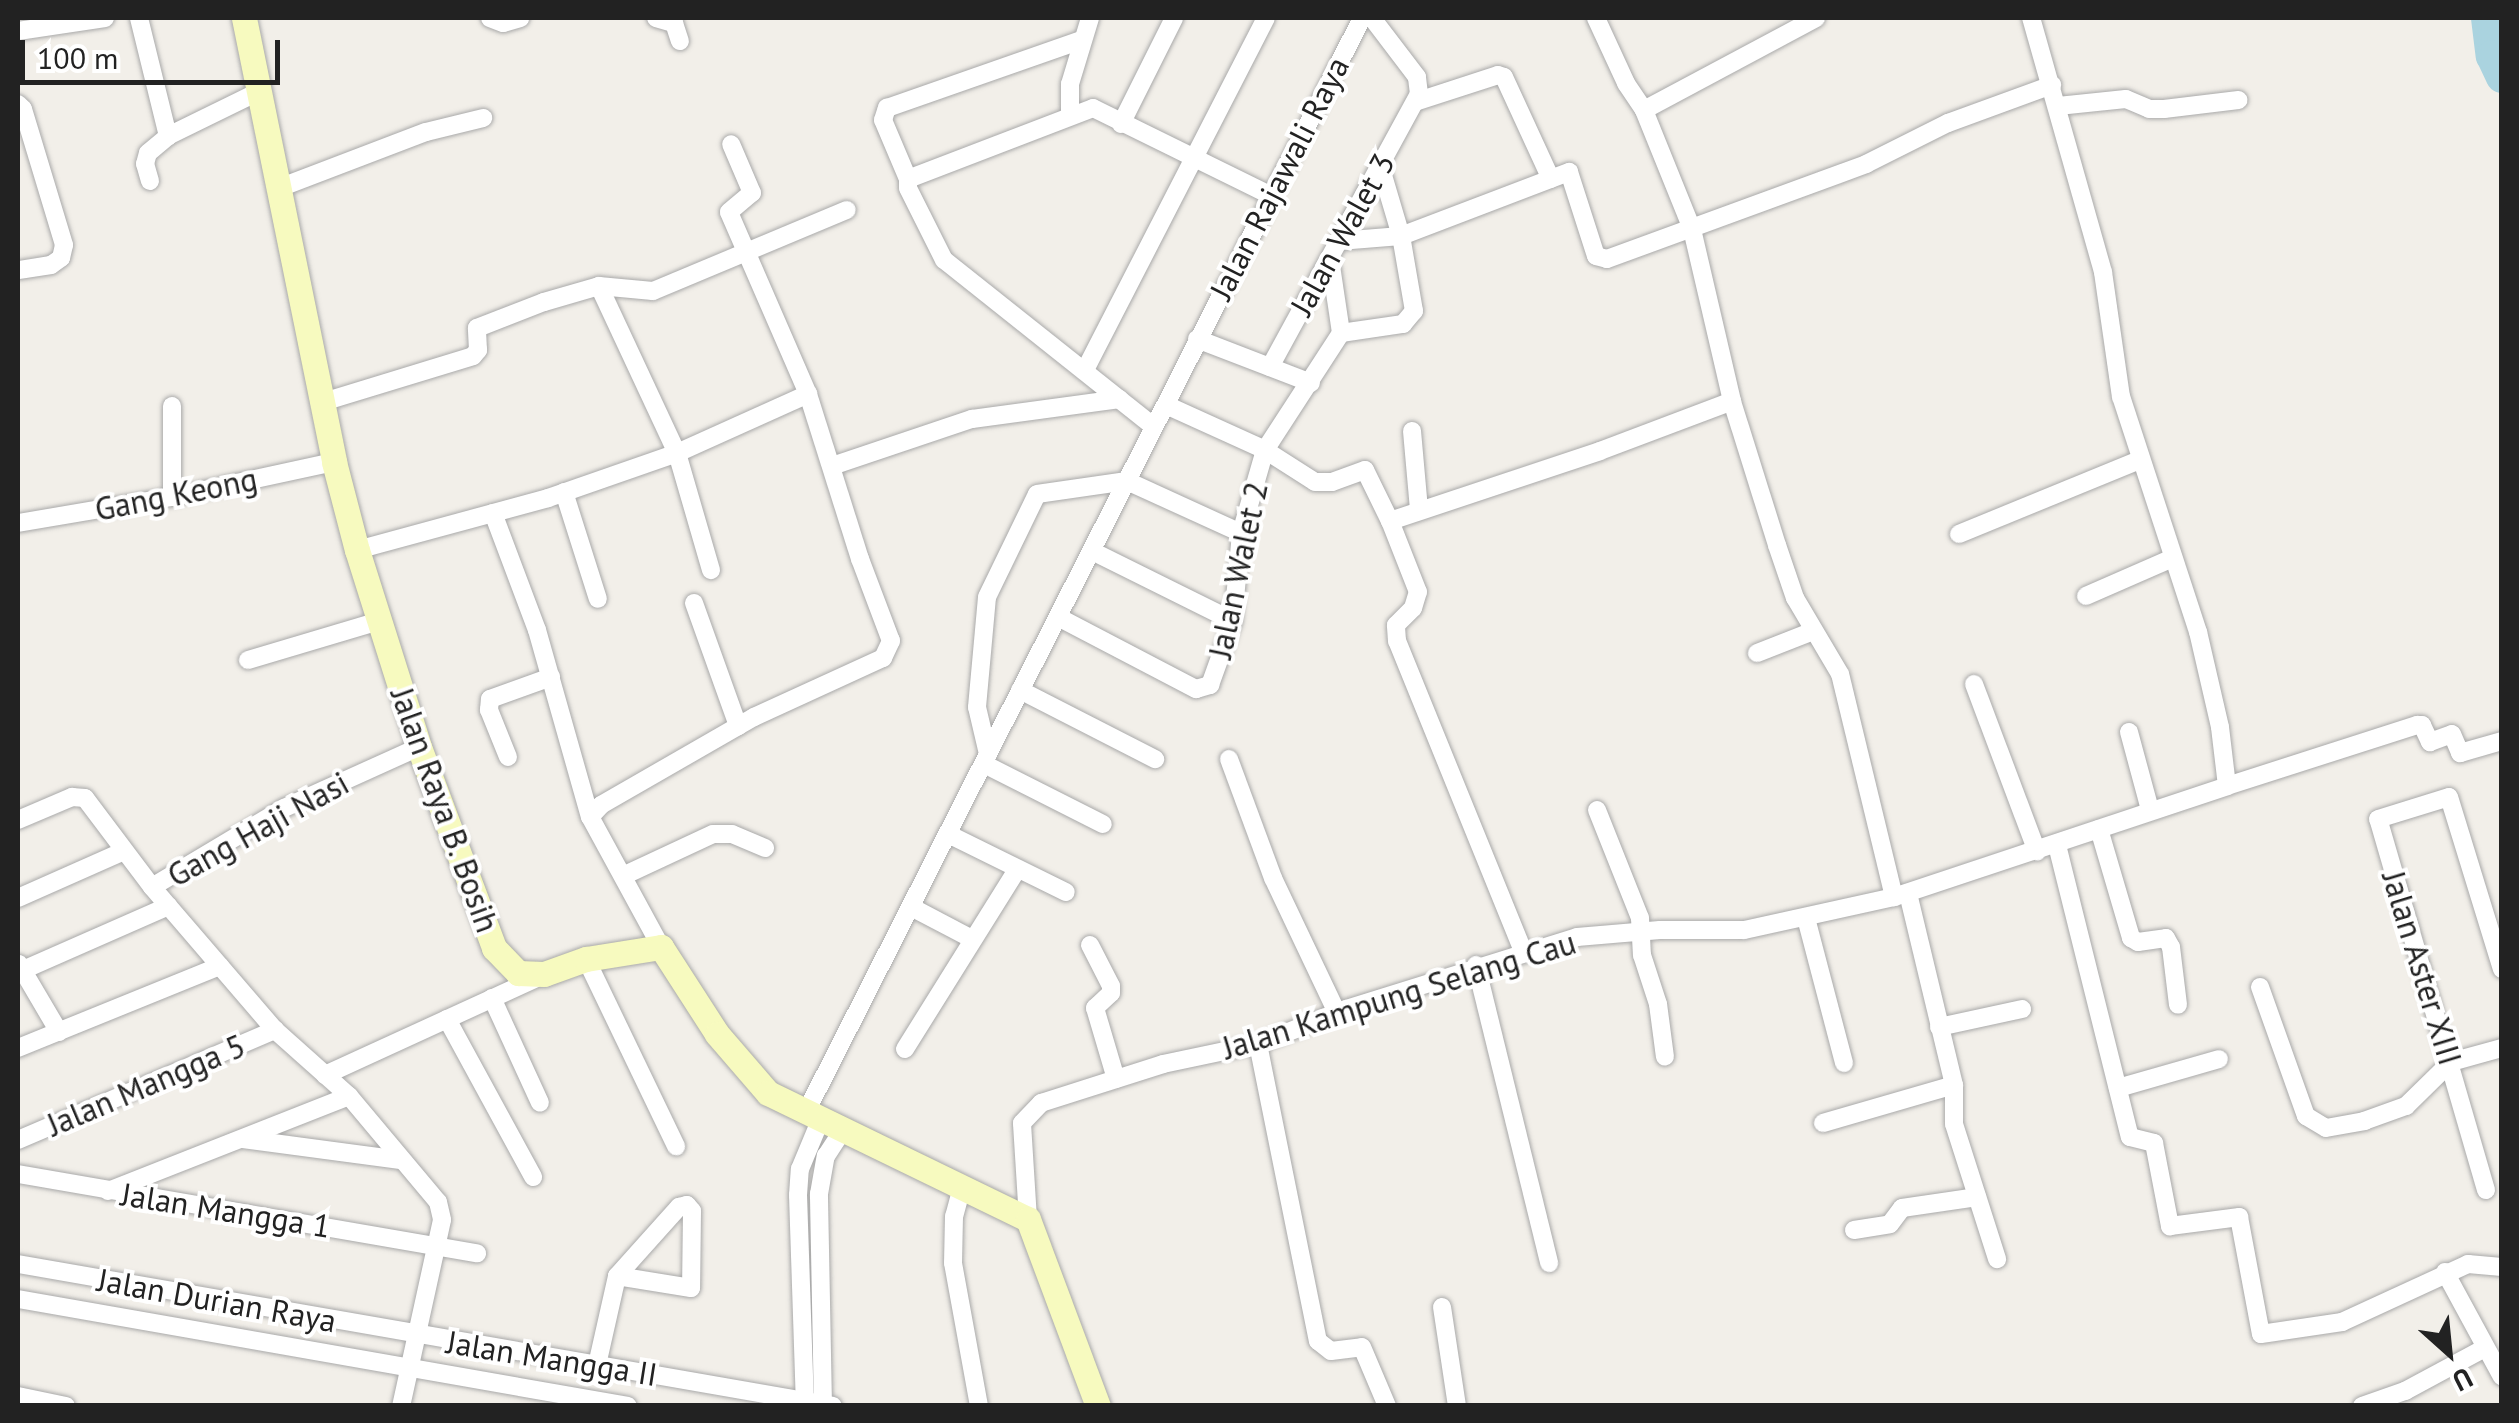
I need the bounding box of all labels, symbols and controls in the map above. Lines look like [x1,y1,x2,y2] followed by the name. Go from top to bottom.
[25,20,285,82] scale bar
[37,38,118,77] text: 100 m
[1201,50,1357,306] street label: Jalan Rajawali Raya
[1282,146,1402,322] street label: Jalan Walet 3
[92,459,260,529] street label: Gang Keong
[1201,478,1275,662] street label: Jalan Walet 2
[383,681,507,939] street label: Jalan Raya B. Bosih
[161,763,355,895] street label: Gang Haji Nasi
[2374,866,2470,1070] street label: Jalan Aster XIII
[1218,923,1580,1067] street label: Jalan Kampung Selang Cau
[41,1026,251,1144] street label: Jalan Mangga 5
[119,1175,333,1245] street label: Jalan Mangga 1
[95,1260,339,1340] street label: Jalan Durian Raya
[2399,1303,2499,1403] north arrow
[444,1322,660,1394] street label: Jalan Mangga II
[2447,1360,2479,1401] text: U

